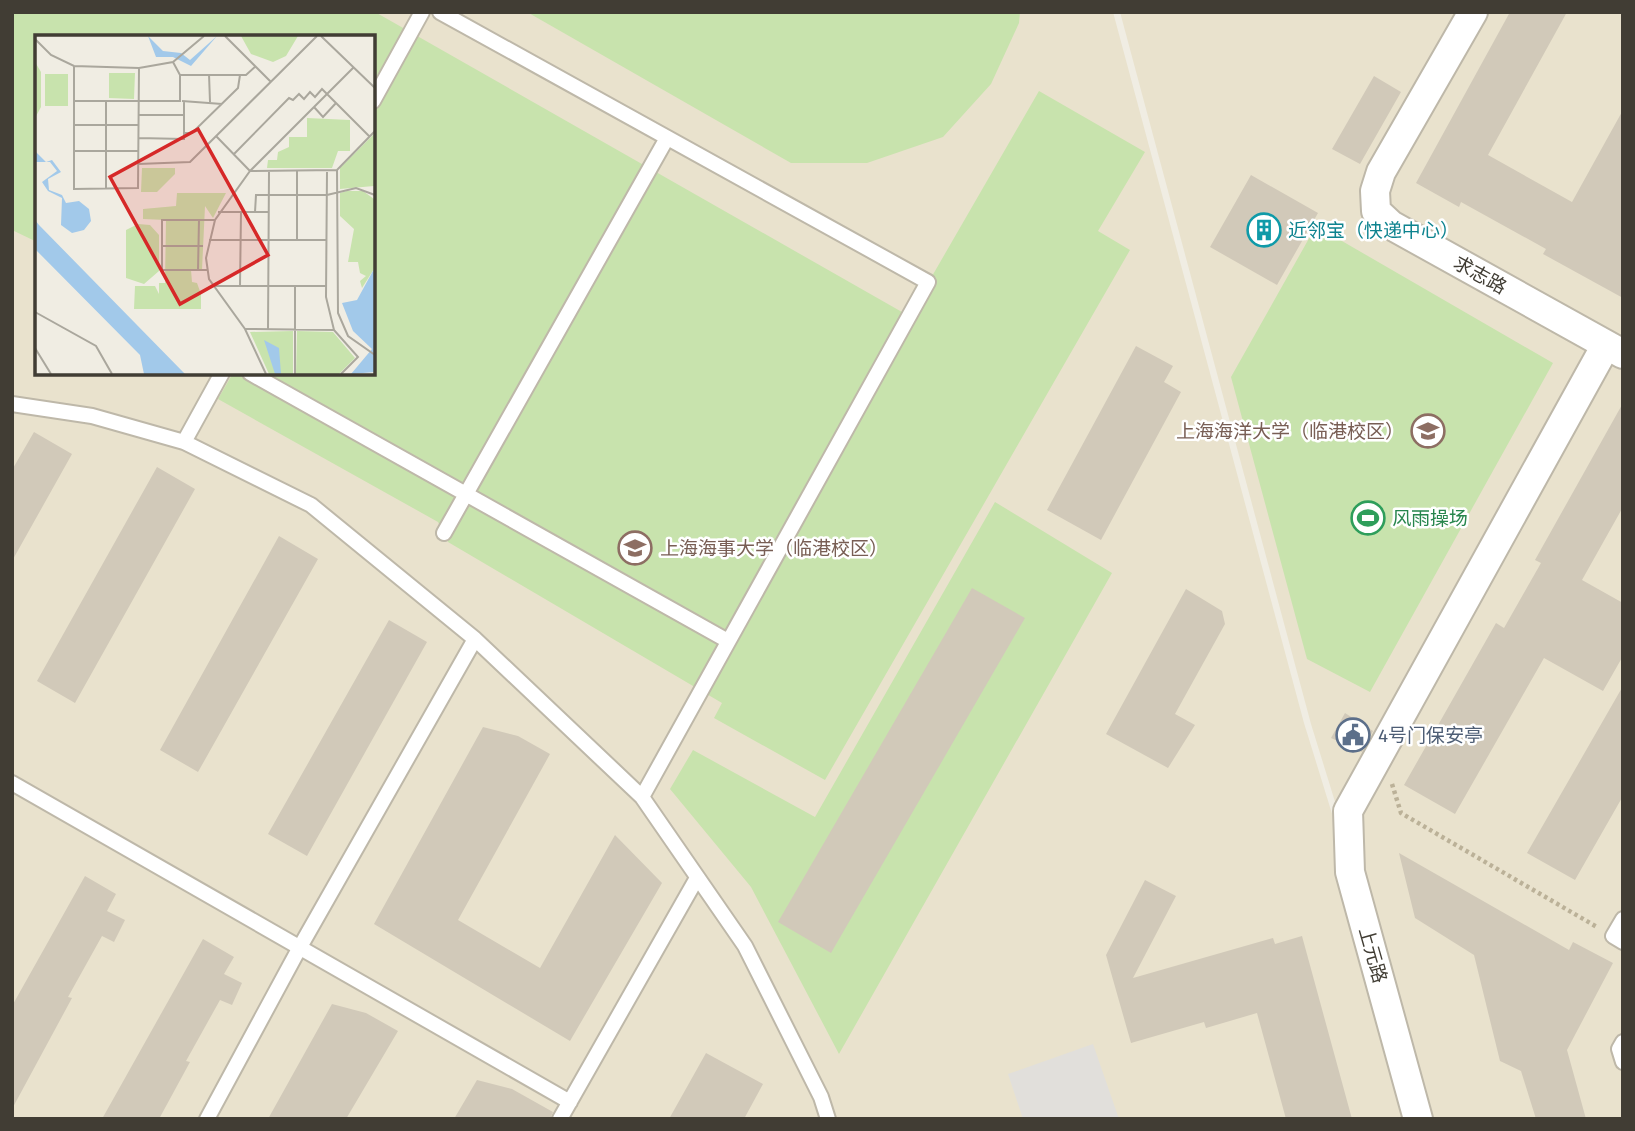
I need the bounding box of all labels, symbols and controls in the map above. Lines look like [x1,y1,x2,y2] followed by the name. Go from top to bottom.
[35,35,374,374] inset map
[1245,211,1283,249] building icon: 近邻宝（快递中心）
[1288,219,1459,242] place label: 近邻宝（快递中心）
[1449,251,1511,299] street label: 求志路
[1409,412,1447,450] school or university icon: 上海海洋大学（临港校区）
[1176,420,1404,443] place label: 上海海洋大学（临港校区）
[1349,499,1387,537] sports icon: 风雨操场
[1392,507,1468,530] place label: 风雨操场
[616,529,654,567] school or university icon: 上海海事大学（临港校区）
[660,537,888,560] place label: 上海海事大学（临港校区）
[1334,716,1372,754] public building icon: 4号门保安亭
[1378,724,1483,747] place label: 4号门保安亭
[1354,924,1392,986] street label: 上元路

